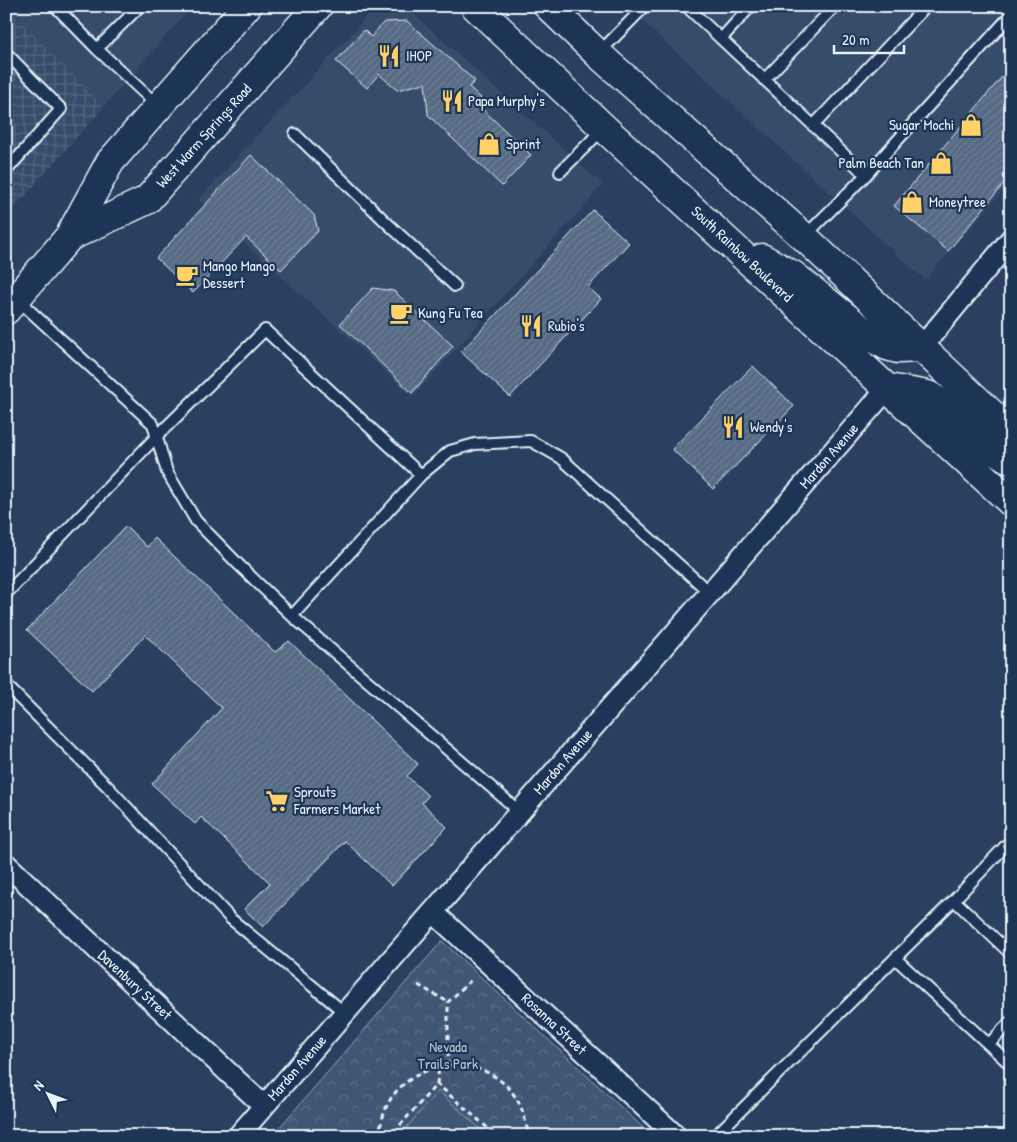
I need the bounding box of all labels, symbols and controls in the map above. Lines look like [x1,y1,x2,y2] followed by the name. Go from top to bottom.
[834,22,904,54] scale bar
[842,29,869,50] text: 20 m
[376,43,402,69] restaurant icon: IHOP
[406,45,432,66] place label: IHOP
[151,79,256,192] street label: West Warm Springs Road
[439,88,465,114] restaurant icon: Papa Murphy's
[468,90,545,111] place label: Papa Murphy's
[958,112,984,138] shop icon: Sugar Mochi
[889,114,954,135] place label: Sugar Mochi
[476,131,502,157] shop icon: Sprint
[506,133,541,154] place label: Sprint
[928,150,954,176] shop icon: Palm Beach Tan
[839,152,924,173] place label: Palm Beach Tan
[899,189,925,215] shop icon: Moneytree
[929,191,986,212] place label: Moneytree
[687,201,798,307] street label: South Rainbow Boulevard
[203,255,275,293] place label: Mango Mango Dessert
[174,262,200,288] cafe icon: Mango Mango Dessert
[388,300,414,326] cafe icon: Kung Fu Tea
[418,302,483,323] place label: Kung Fu Tea
[518,313,544,339] restaurant icon: Rubio's
[548,315,585,336] place label: Rubio's
[720,414,746,440] restaurant icon: Wendy's
[750,416,793,437] place label: Wendy's
[794,418,863,493] street label: Mardon Avenue
[528,724,597,799] street label: Mardon Avenue
[293,781,381,819] place label: Sprouts Farmers Market
[264,788,290,814] supermarket icon: Sprouts Farmers Market
[94,945,178,1025] street label: Davenbury Street
[517,988,592,1060] street label: Rosanna Street
[262,1030,331,1105] street label: Mardon Avenue
[418,1036,478,1074] park label: Nevada Trails Park
[22,1070,72,1120] north arrow
[28,1075,48,1094] text: N

